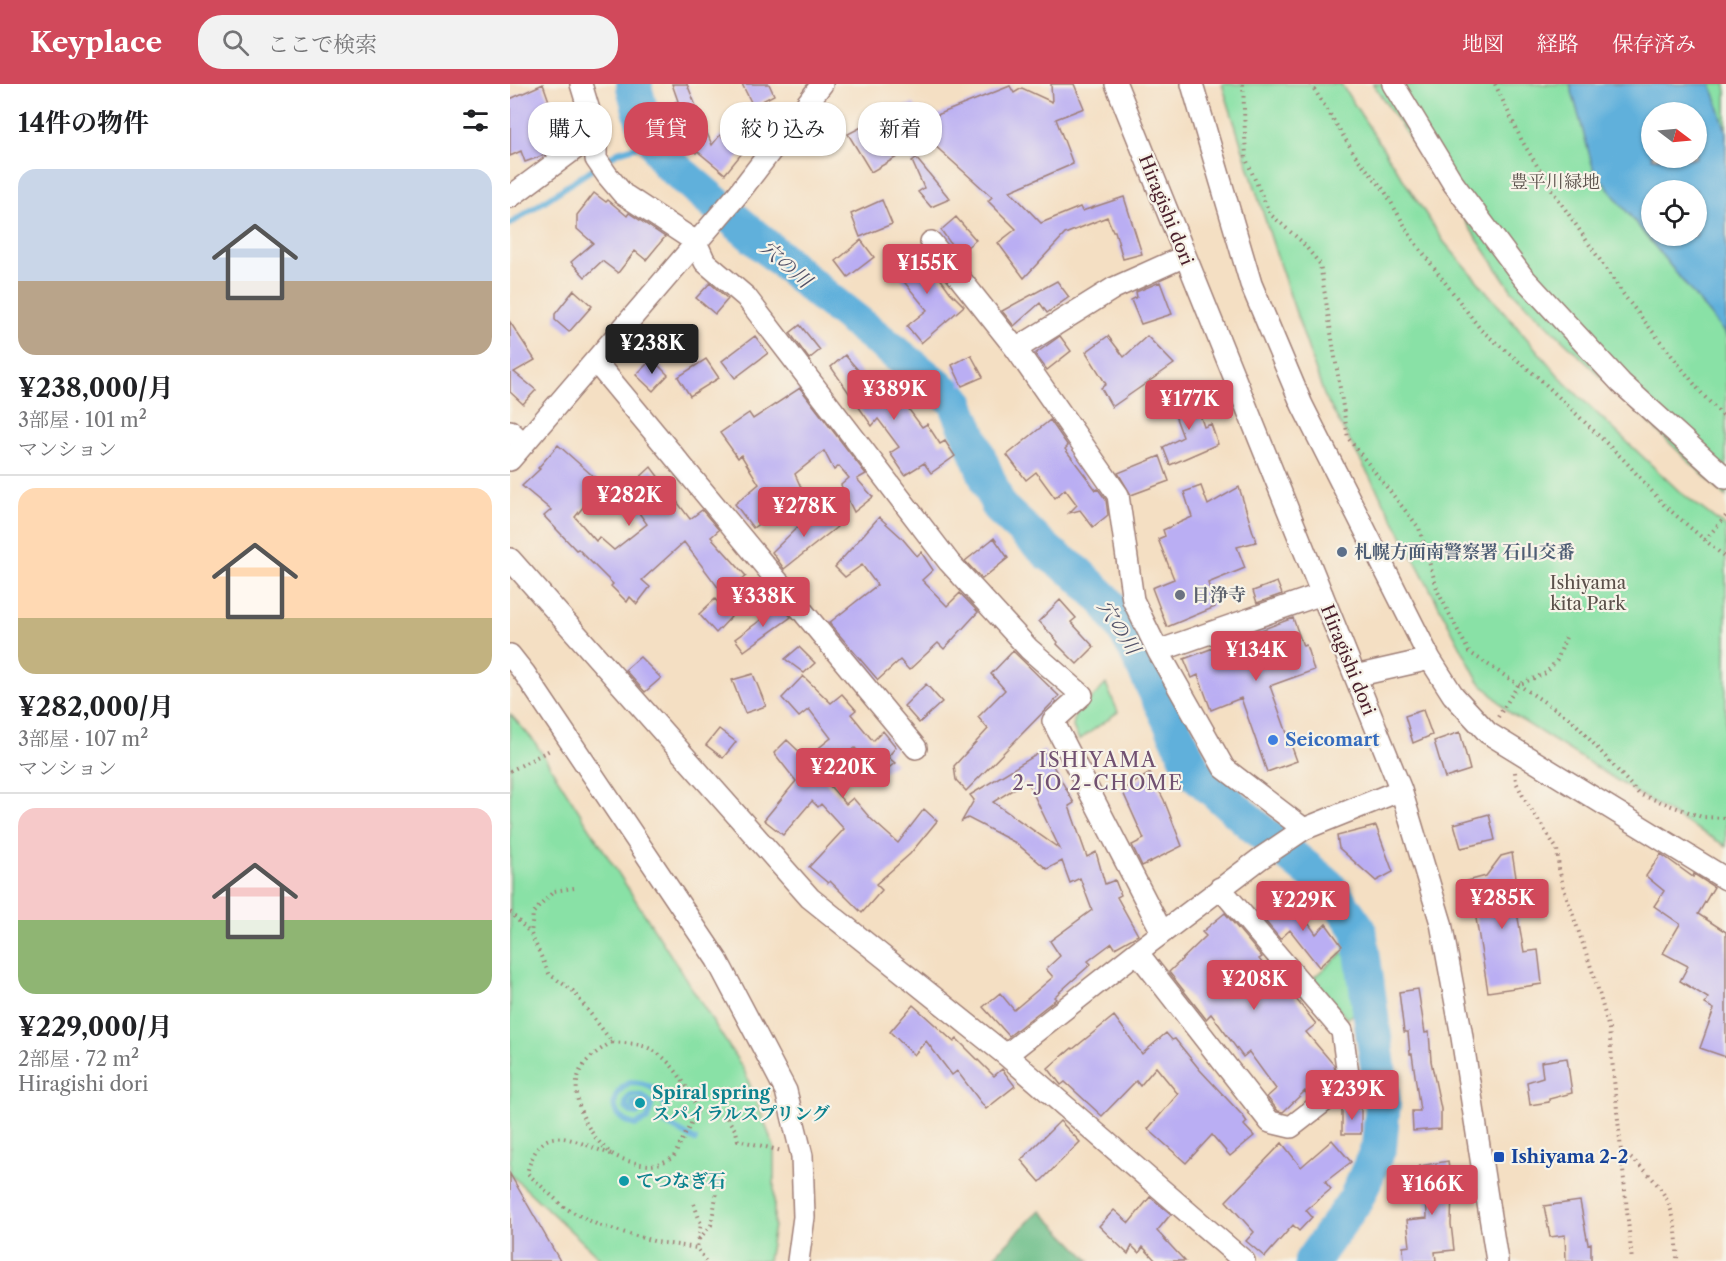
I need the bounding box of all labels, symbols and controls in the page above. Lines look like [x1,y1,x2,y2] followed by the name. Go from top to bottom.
[198,15,618,69] search box
[30,25,162,59] text: Keyplace
[219,26,252,59] icon: search
[267,31,377,58] text: ここで検索
[1462,31,1504,56] text: 地図
[1537,31,1579,56] text: 経路
[1612,31,1696,56] text: 保存済み
[528,102,612,156] chip: 購入
[624,102,708,156] chip: 賃貸
[720,102,846,156] chip: 絞り込み
[858,102,942,156] chip: 新着
[1641,102,1707,168] north arrow
[1641,102,1707,246] map controls
[459,104,492,137] icon: filters
[18,107,149,139] text: 14件の物件
[1134,151,1198,269] street label: Hiragishi dori
[1510,171,1600,193] park label: 豊平川緑地
[1641,180,1707,246] button: locate
[201,208,309,316] icon: home
[755,235,818,294] water label: 穴の川
[885,244,969,295] pin: ¥155K
[897,251,957,275] text: ¥155K
[610,324,694,375] pin: ¥238K
[619,331,685,355] text: ¥238K
[852,370,936,421] pin: ¥389K
[18,372,174,404] text: ¥238,000/月
[861,377,927,401] text: ¥389K
[1147,380,1231,431] pin: ¥177K
[1159,387,1219,411] text: ¥177K
[18,408,147,432] text: 3部屋 · 101 m²
[18,437,117,461] text: マンション
[587,476,671,527] pin: ¥282K
[596,483,662,507] text: ¥282K
[762,487,846,538] pin: ¥278K
[772,494,836,518] text: ¥278K
[201,527,309,635] icon: home
[1354,541,1575,563] place label: 札幌方面南警察署 石山交番
[1335,545,1349,559] marker: 札幌方面南警察署 石山交番
[1550,572,1627,615] park label: Ishiyama kita Park
[721,577,805,628] pin: ¥338K
[731,584,795,608] text: ¥338K
[1192,584,1246,606] place label: 日浄寺
[1173,588,1187,602] marker: 日浄寺
[1093,595,1146,660] water label: 穴の川
[1316,601,1380,719] street label: Hiragishi dori
[1214,631,1298,682] pin: ¥134K
[1225,638,1287,662] text: ¥134K
[18,691,174,723] text: ¥282,000/月
[18,727,148,751] text: 3部屋 · 107 m²
[1285,729,1380,751] place label: Seicomart
[1266,733,1280,747] marker: Seicomart
[801,748,885,799] pin: ¥220K
[1012,748,1184,795] district label: ISHIYAMA 2-JO 2-CHOME
[810,755,876,779] text: ¥220K
[18,756,117,780] text: マンション
[201,847,309,955] icon: home
[1460,879,1544,930] pin: ¥285K
[1261,881,1345,932] pin: ¥229K
[1470,886,1534,910] text: ¥285K
[1270,888,1336,912] text: ¥229K
[1212,960,1296,1011] pin: ¥208K
[1221,967,1287,991] text: ¥208K
[18,1011,173,1043] text: ¥229,000/月
[18,1047,139,1071] text: 2部屋 · 72 m²
[1310,1070,1394,1121] pin: ¥239K
[18,1072,148,1096] text: Hiragishi dori
[1320,1077,1384,1101] text: ¥239K
[652,1082,830,1125] place label: Spiral spring スパイラルスプリング
[633,1096,647,1110] marker: Spiral spring スパイラルスプリング
[1511,1146,1628,1168] place label: Ishiyama 2-2
[1492,1150,1506,1164] marker: Ishiyama 2-2
[1390,1165,1474,1216] pin: ¥166K
[636,1170,726,1192] place label: てつなぎ石
[1401,1172,1463,1196] text: ¥166K
[617,1174,631,1188] marker: てつなぎ石

